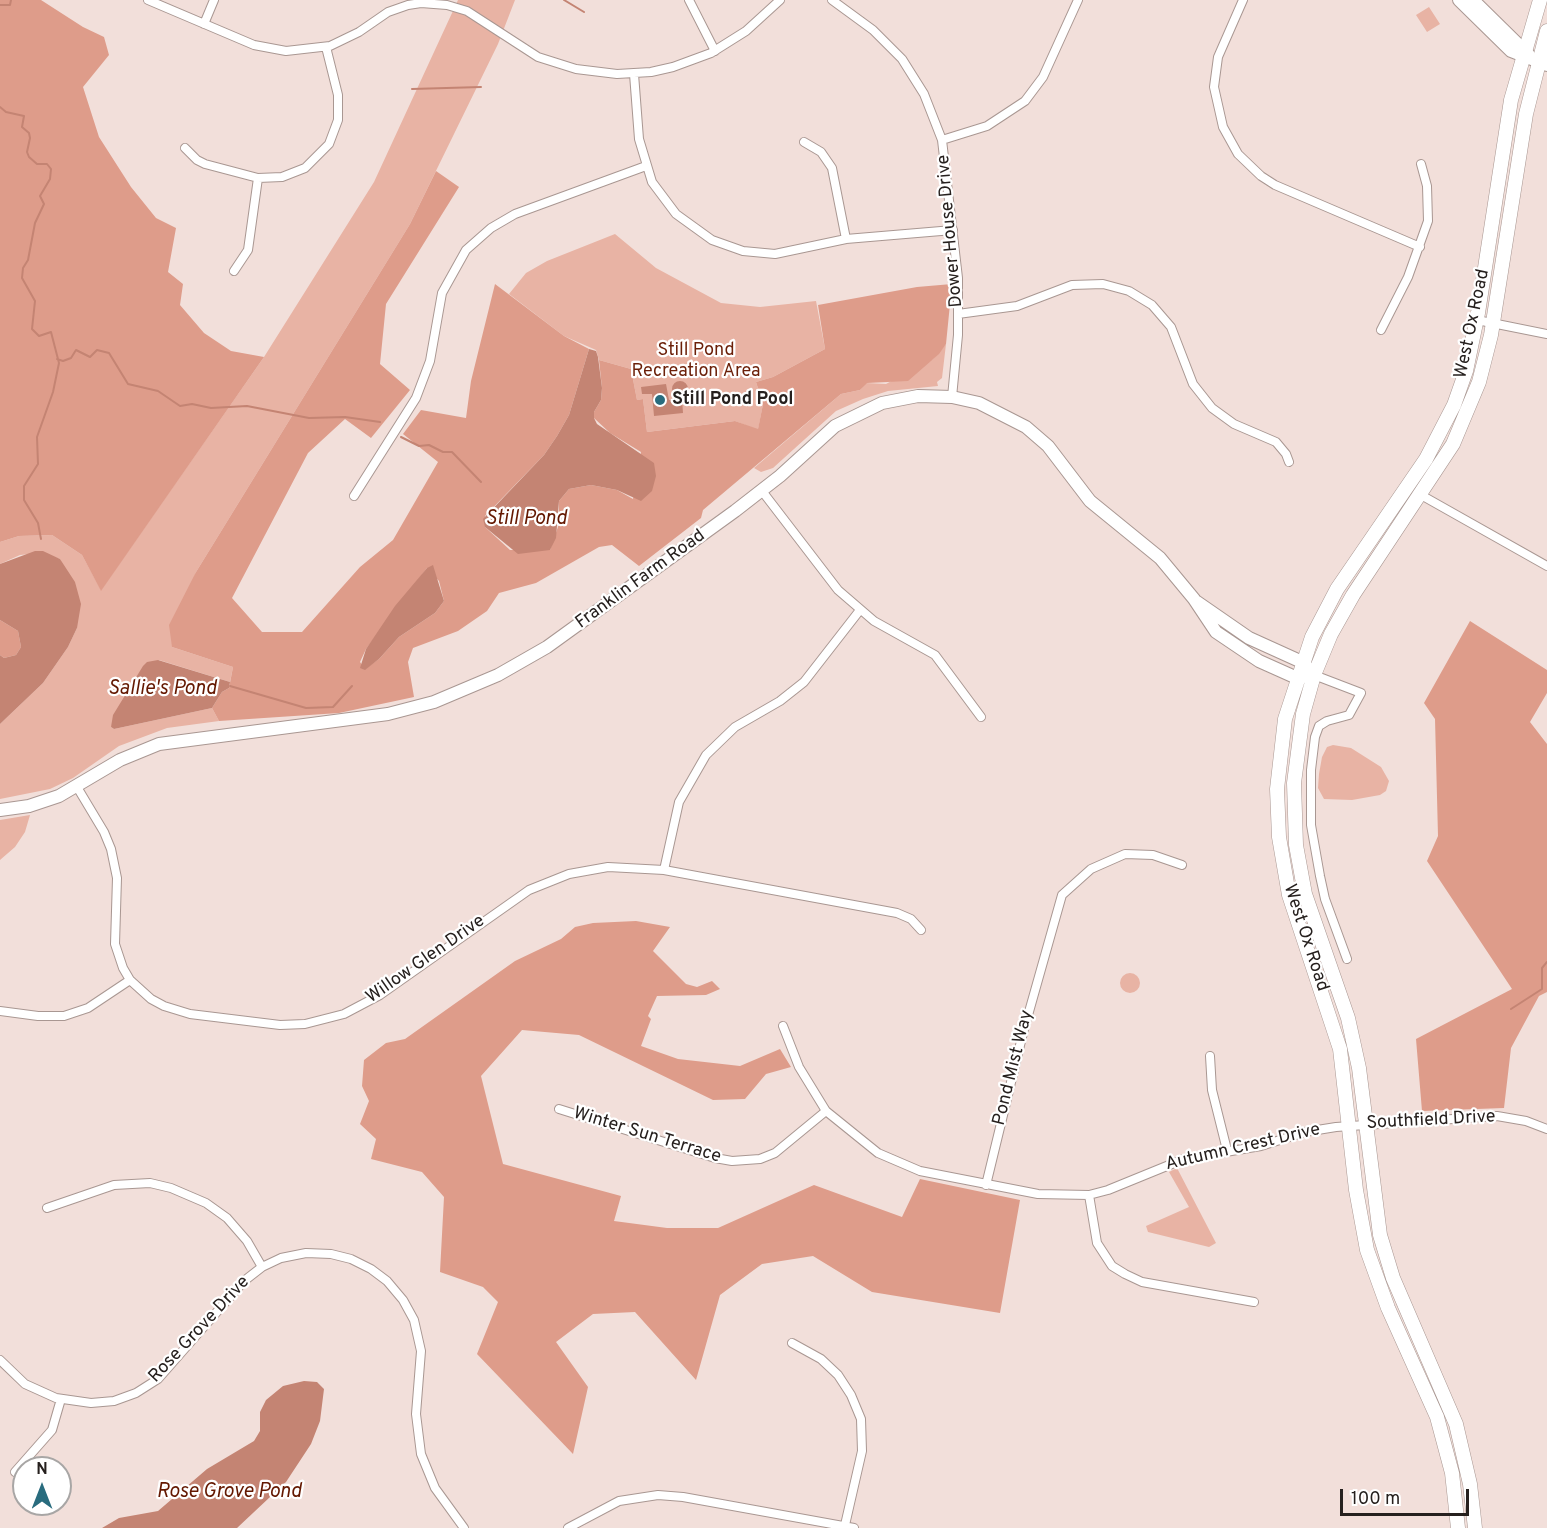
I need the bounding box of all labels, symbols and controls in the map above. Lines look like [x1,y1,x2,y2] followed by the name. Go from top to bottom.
[934,154,968,308] street label: Dower House Drive
[1451,267,1495,381] street label: West Ox Road
[631,340,761,382] park label: Still Pond Recreation Area
[672,389,794,411] place label: Still Pond Pool
[653,393,667,407] marker: Still Pond Pool
[485,508,567,532] water label: Still Pond
[572,526,710,634] street label: Franklin Farm Road
[108,678,216,702] water label: Sallie's Pond
[1278,882,1332,994] street label: West Ox Road
[362,911,490,1009] street label: Willow Glen Drive
[989,1008,1039,1128] street label: Pond Mist Way
[570,1103,724,1169] street label: Winter Sun Terrace
[1366,1107,1496,1135] street label: Southfield Drive
[1163,1120,1323,1176] street label: Autumn Crest Drive
[145,1272,255,1388] street label: Rose Grove Drive
[12,1456,72,1516] north arrow
[36,1460,48,1480] text: N
[1343,1477,1472,1515] scale bar
[157,1481,301,1505] water label: Rose Grove Pond
[1351,1488,1400,1511] text: 100 m

